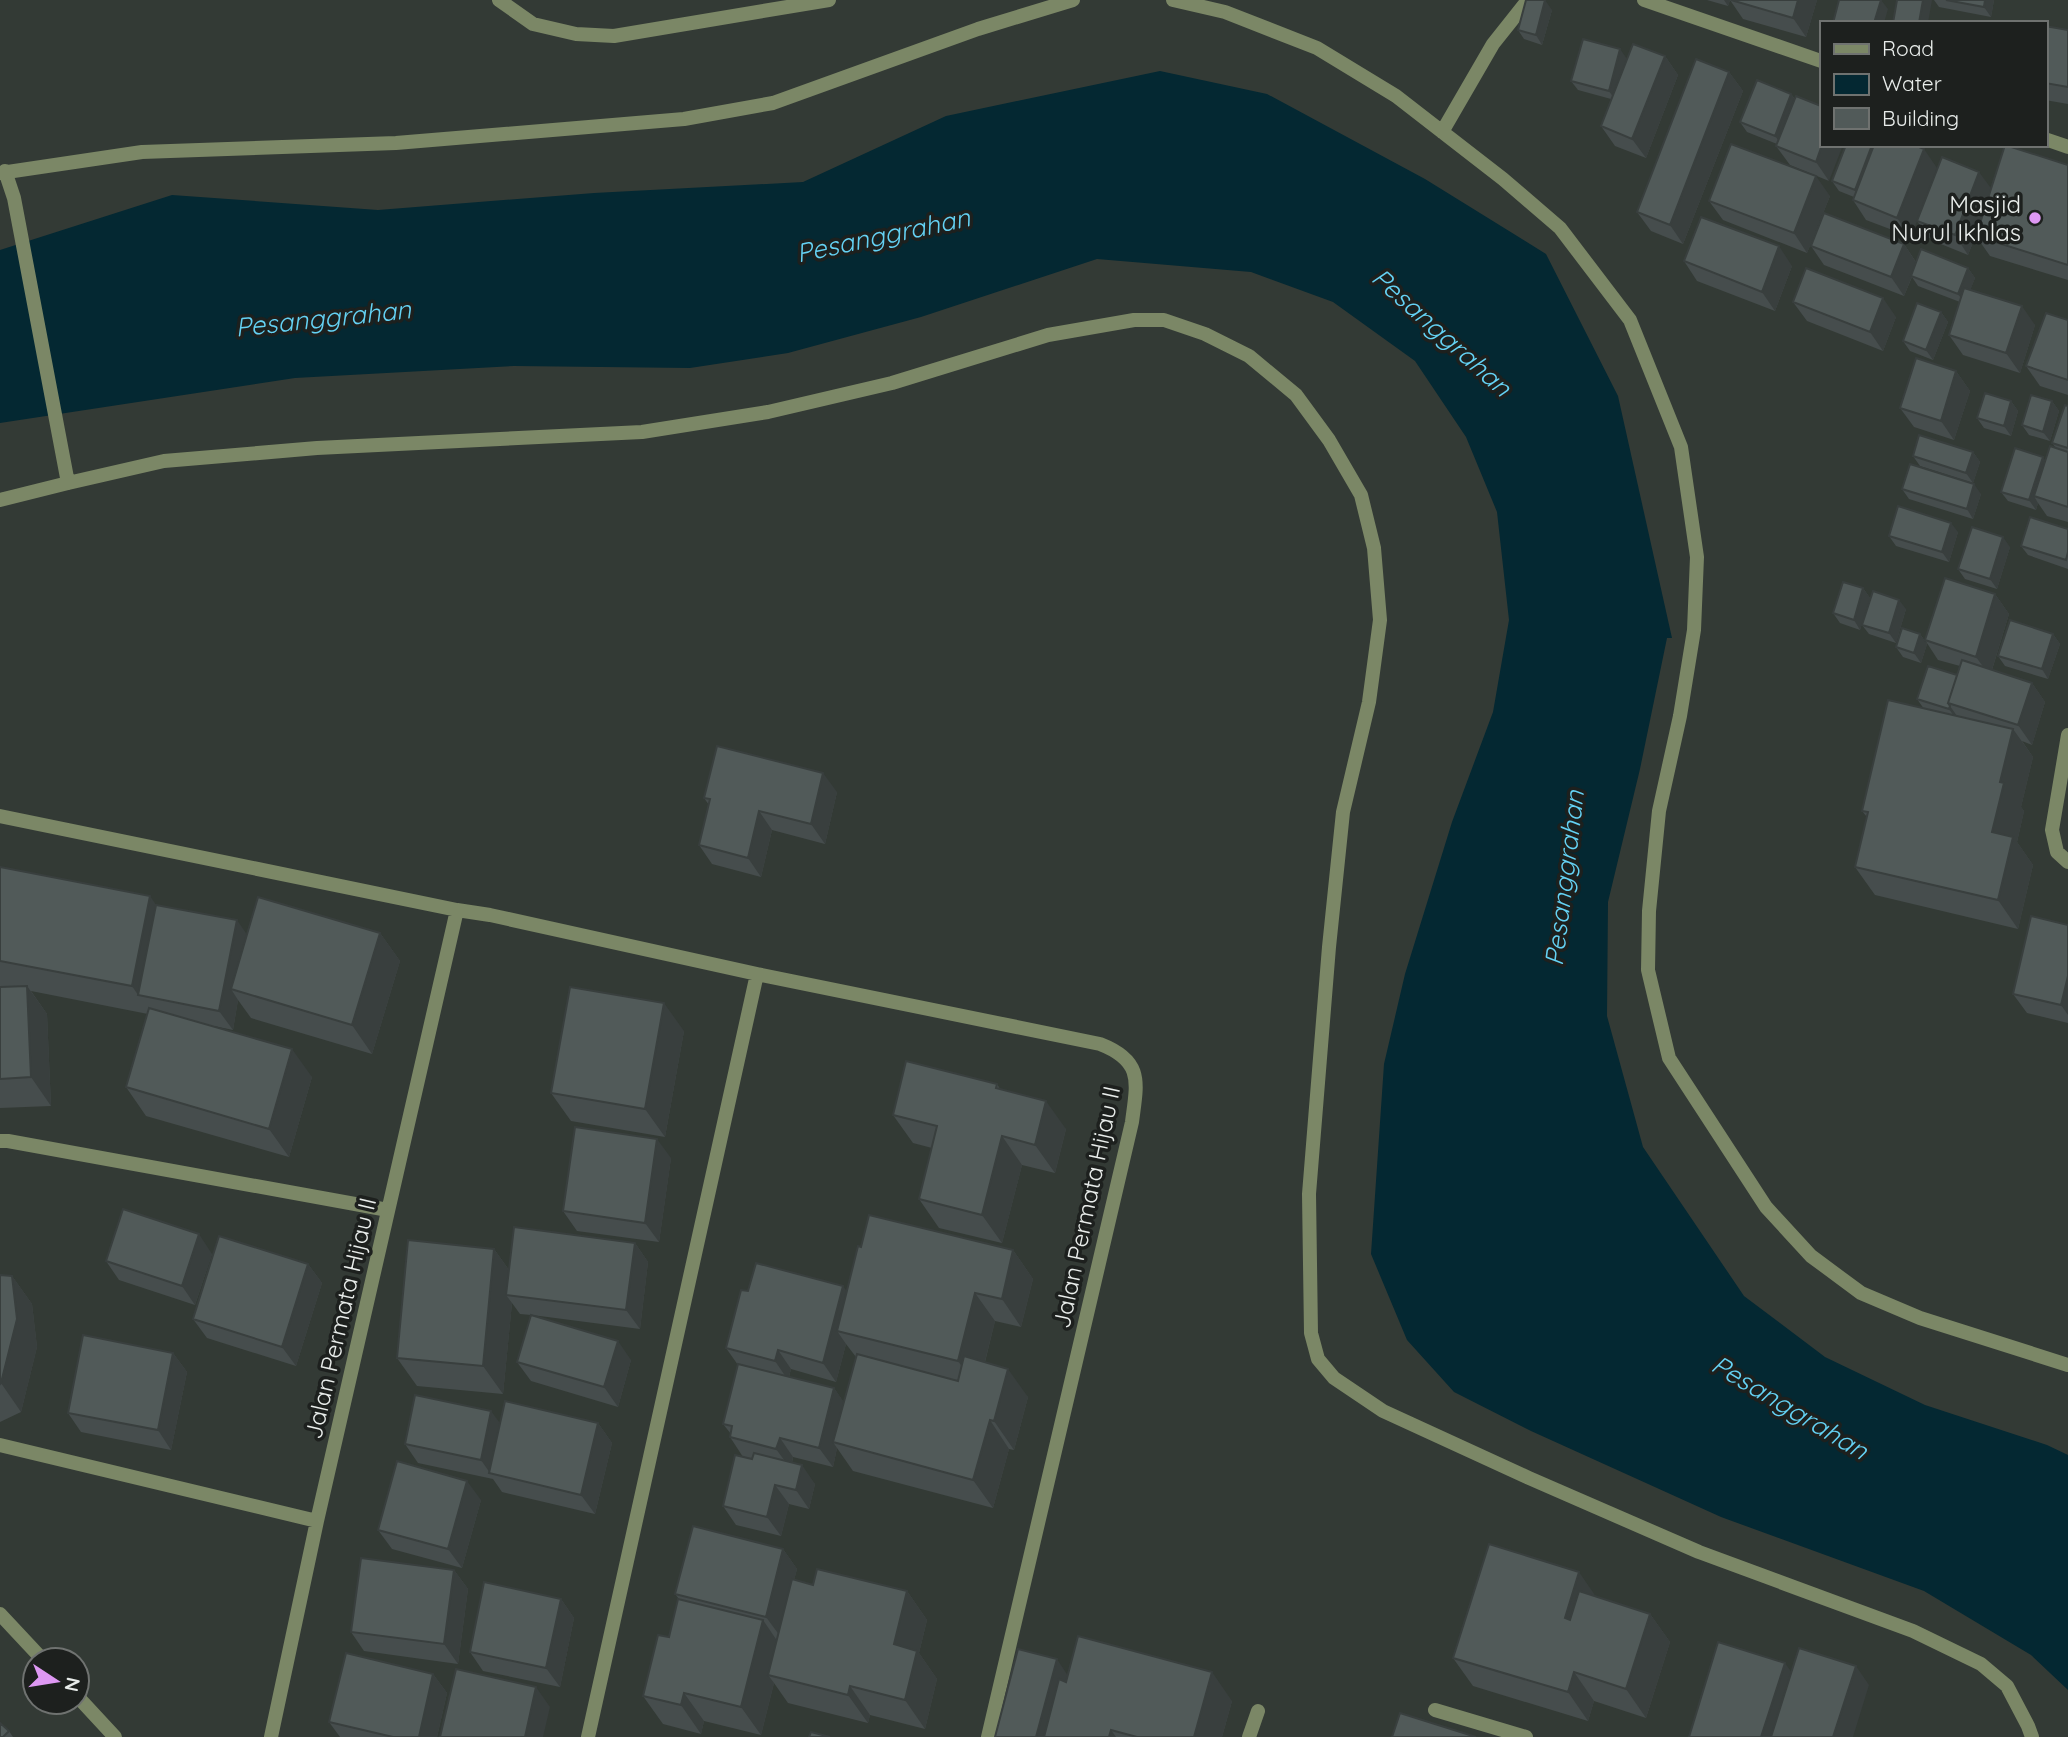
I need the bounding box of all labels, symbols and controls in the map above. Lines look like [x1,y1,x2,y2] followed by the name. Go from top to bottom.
[1820,21,2047,147] legend
[1882,35,1934,61] text: Road
[1882,70,1942,96] text: Water
[1882,105,1959,131] text: Building
[1891,189,2021,247] place label: Masjid Nurul Ikhlas
[793,200,974,269] water label: Pesanggrahan
[2027,210,2043,226] marker: Masjid Nurul Ikhlas
[1365,261,1519,404] water label: Pesanggrahan
[233,292,413,344] water label: Pesanggrahan
[1537,787,1591,968] water label: Pesanggrahan
[1046,1083,1126,1331] street label: Jalan Permata Hijau II
[298,1194,382,1442] street label: Jalan Permata Hijau II
[1706,1347,1875,1467] water label: Pesanggrahan
[21,1646,91,1716] north arrow
[59,1675,86,1694] text: N

